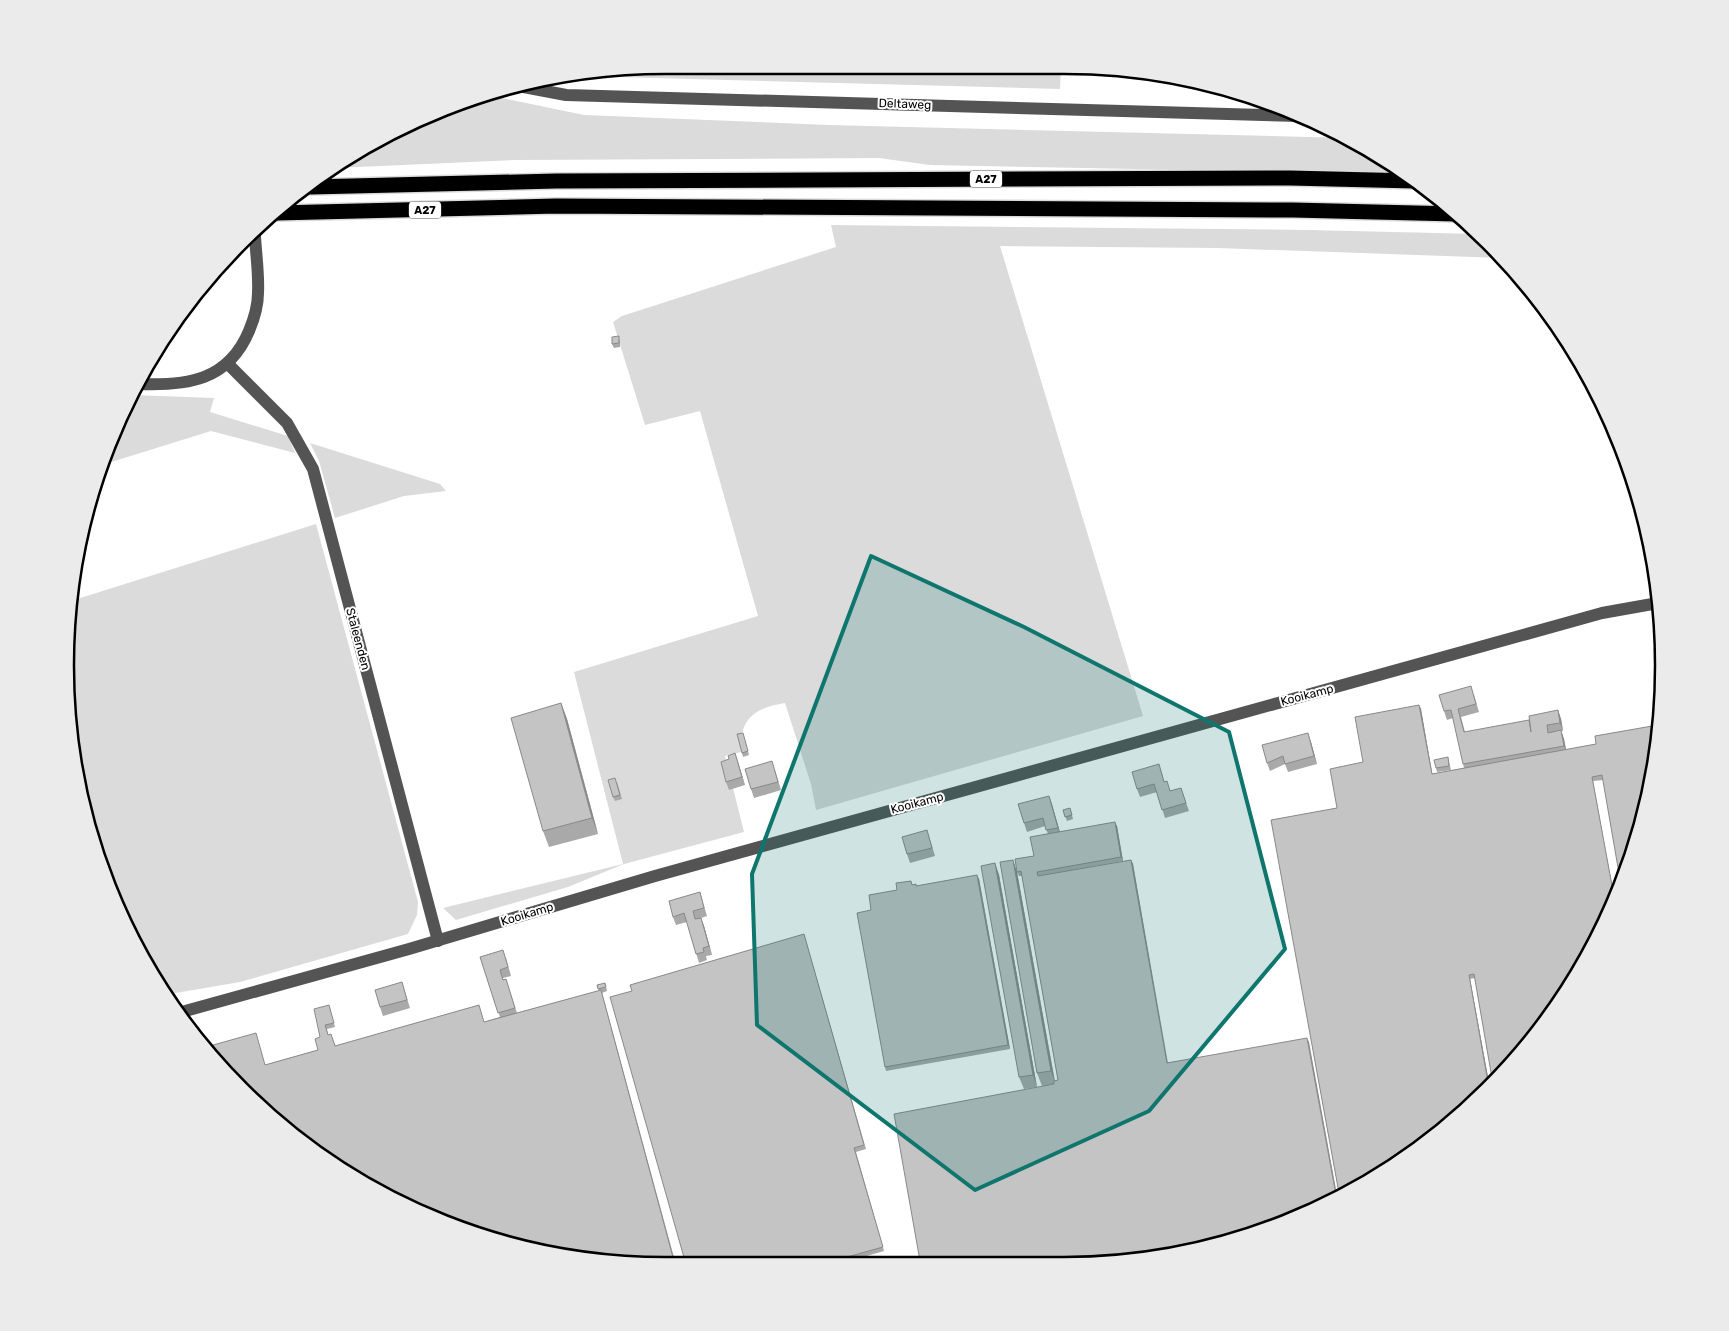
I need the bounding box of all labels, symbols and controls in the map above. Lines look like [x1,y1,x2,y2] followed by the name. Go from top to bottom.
[878,96,932,112] street label: Deltaweg
[970,170,1002,188] road number: A27
[409,202,441,218] road number: A27
[343,606,373,672] street label: Staleenden
[1279,681,1335,709] street label: Kooikamp
[889,789,945,817] street label: Kooikamp
[499,899,555,929] street label: Kooikamp

